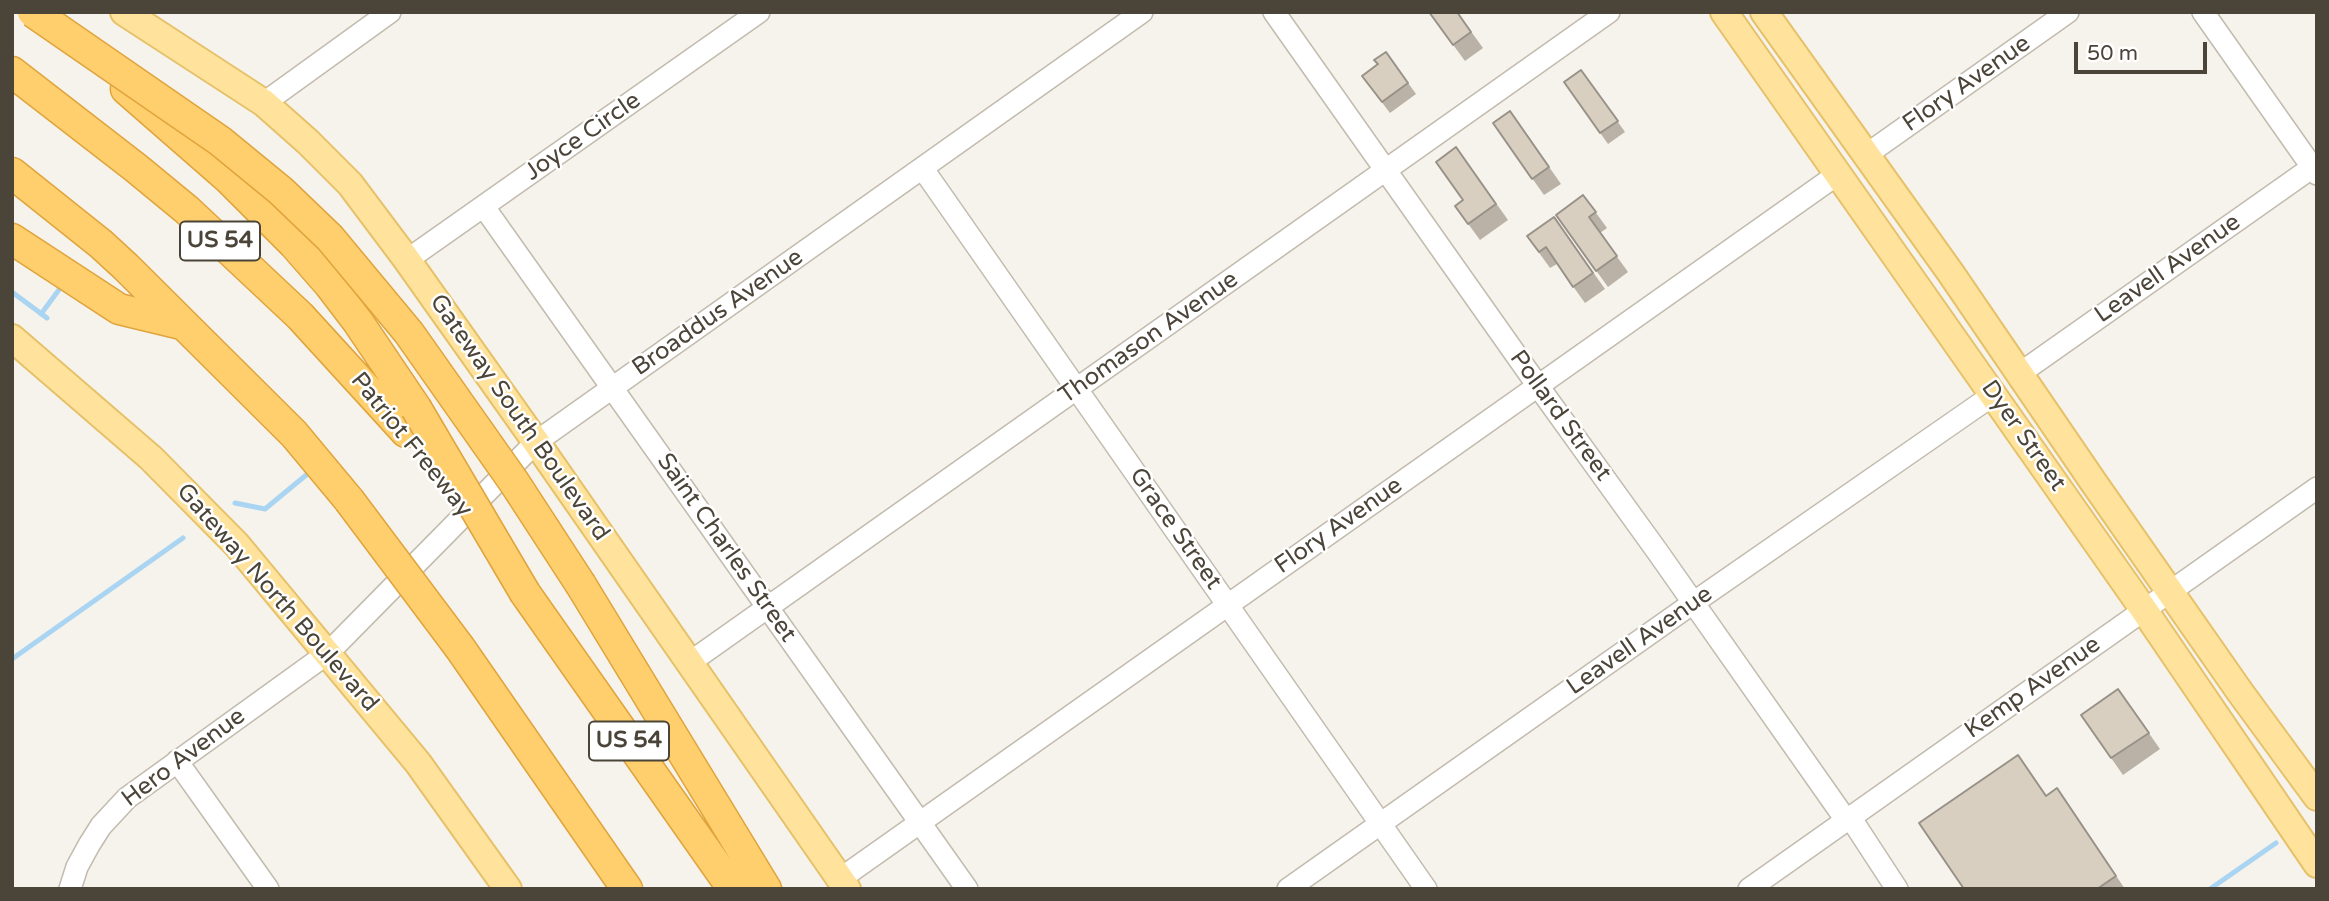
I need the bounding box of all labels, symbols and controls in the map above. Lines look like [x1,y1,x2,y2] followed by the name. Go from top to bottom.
[2077,28,2210,72] scale bar
[1898,29,2036,139] street label: Flory Avenue
[2087,41,2138,66] text: 50 m
[520,87,646,187] street label: Joyce Circle
[2090,208,2246,330] street label: Leavell Avenue
[180,222,260,260] road number: US 54
[627,243,809,383] street label: Broaddus Avenue
[1054,265,1244,411] street label: Thomason Avenue
[423,289,615,547] street label: Gateway South Boulevard
[1503,345,1617,487] street label: Pollard Street
[344,367,478,523] street label: Patriot Freeway
[1974,375,2072,497] street label: Dyer Street
[650,448,802,648] street label: Saint Charles Street
[1122,463,1228,595] street label: Grace Street
[1270,471,1408,581] street label: Flory Avenue
[170,478,384,718] street label: Gateway North Boulevard
[1562,580,1718,702] street label: Leavell Avenue
[1960,631,2106,745] street label: Kemp Avenue
[117,702,251,814] street label: Hero Avenue
[589,722,669,761] road number: US 54

